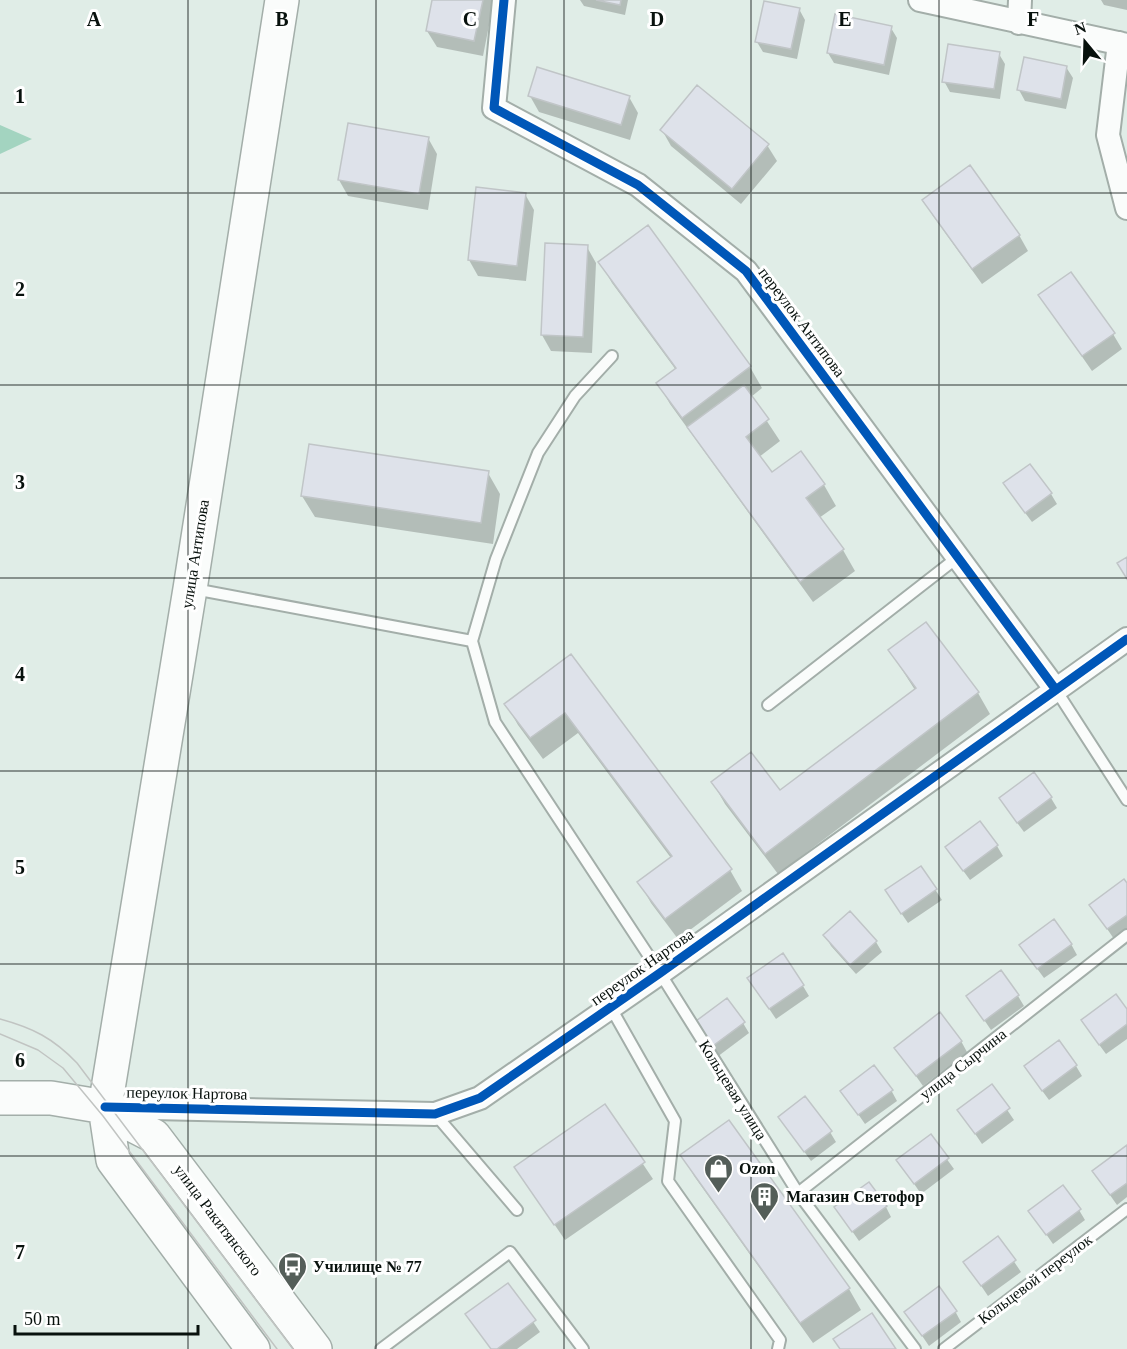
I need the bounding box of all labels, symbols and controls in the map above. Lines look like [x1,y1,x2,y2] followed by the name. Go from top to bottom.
[87,8,102,30] text: A
[275,8,289,30] text: B
[463,8,477,30] text: C
[650,8,664,30] text: D
[838,8,852,30] text: E
[1027,8,1039,30] text: F
[1055,12,1115,72] north arrow
[1072,18,1089,38] text: N
[15,85,25,107] text: 1
[755,264,849,380] street label: переулок Антипова
[15,278,25,300] text: 2
[15,471,25,493] text: 3
[178,498,213,610] street label: улица Антипова
[15,663,25,685] text: 4
[15,856,25,878] text: 5
[588,925,697,1010] street label: переулок Нартова
[916,1025,1010,1104] street label: улица Сырчина
[695,1037,770,1143] street label: Кольцевая улица
[15,1049,25,1071] text: 6
[126,1083,248,1104] street label: переулок Нартова
[702,1152,734,1194] shop icon: Ozon
[739,1160,776,1177] place label: Ozon
[170,1161,265,1280] street label: улица Ракитянского
[749,1180,781,1222] building icon: Магазин Светофор
[786,1188,924,1206] place label: Магазин Светофор
[975,1231,1096,1328] street label: Кольцевой переулок
[15,1241,25,1263] text: 7
[276,1250,308,1292] bus stop icon: Училище № 77
[313,1258,422,1275] place label: Училище № 77
[15,1298,198,1336] scale bar
[24,1309,61,1329] text: 50 m

